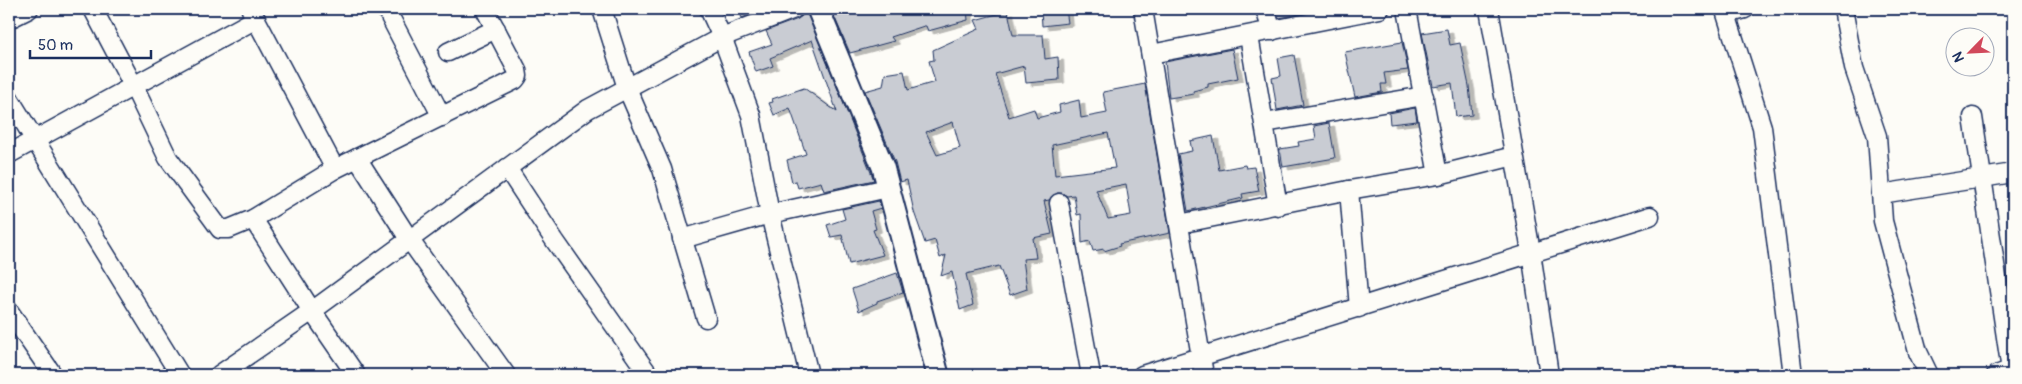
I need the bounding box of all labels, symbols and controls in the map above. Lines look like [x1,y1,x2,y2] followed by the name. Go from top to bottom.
[30,28,151,60] scale bar
[1944,28,1994,78] north arrow
[38,36,73,55] text: 50 m
[1949,49,1968,65] text: N

